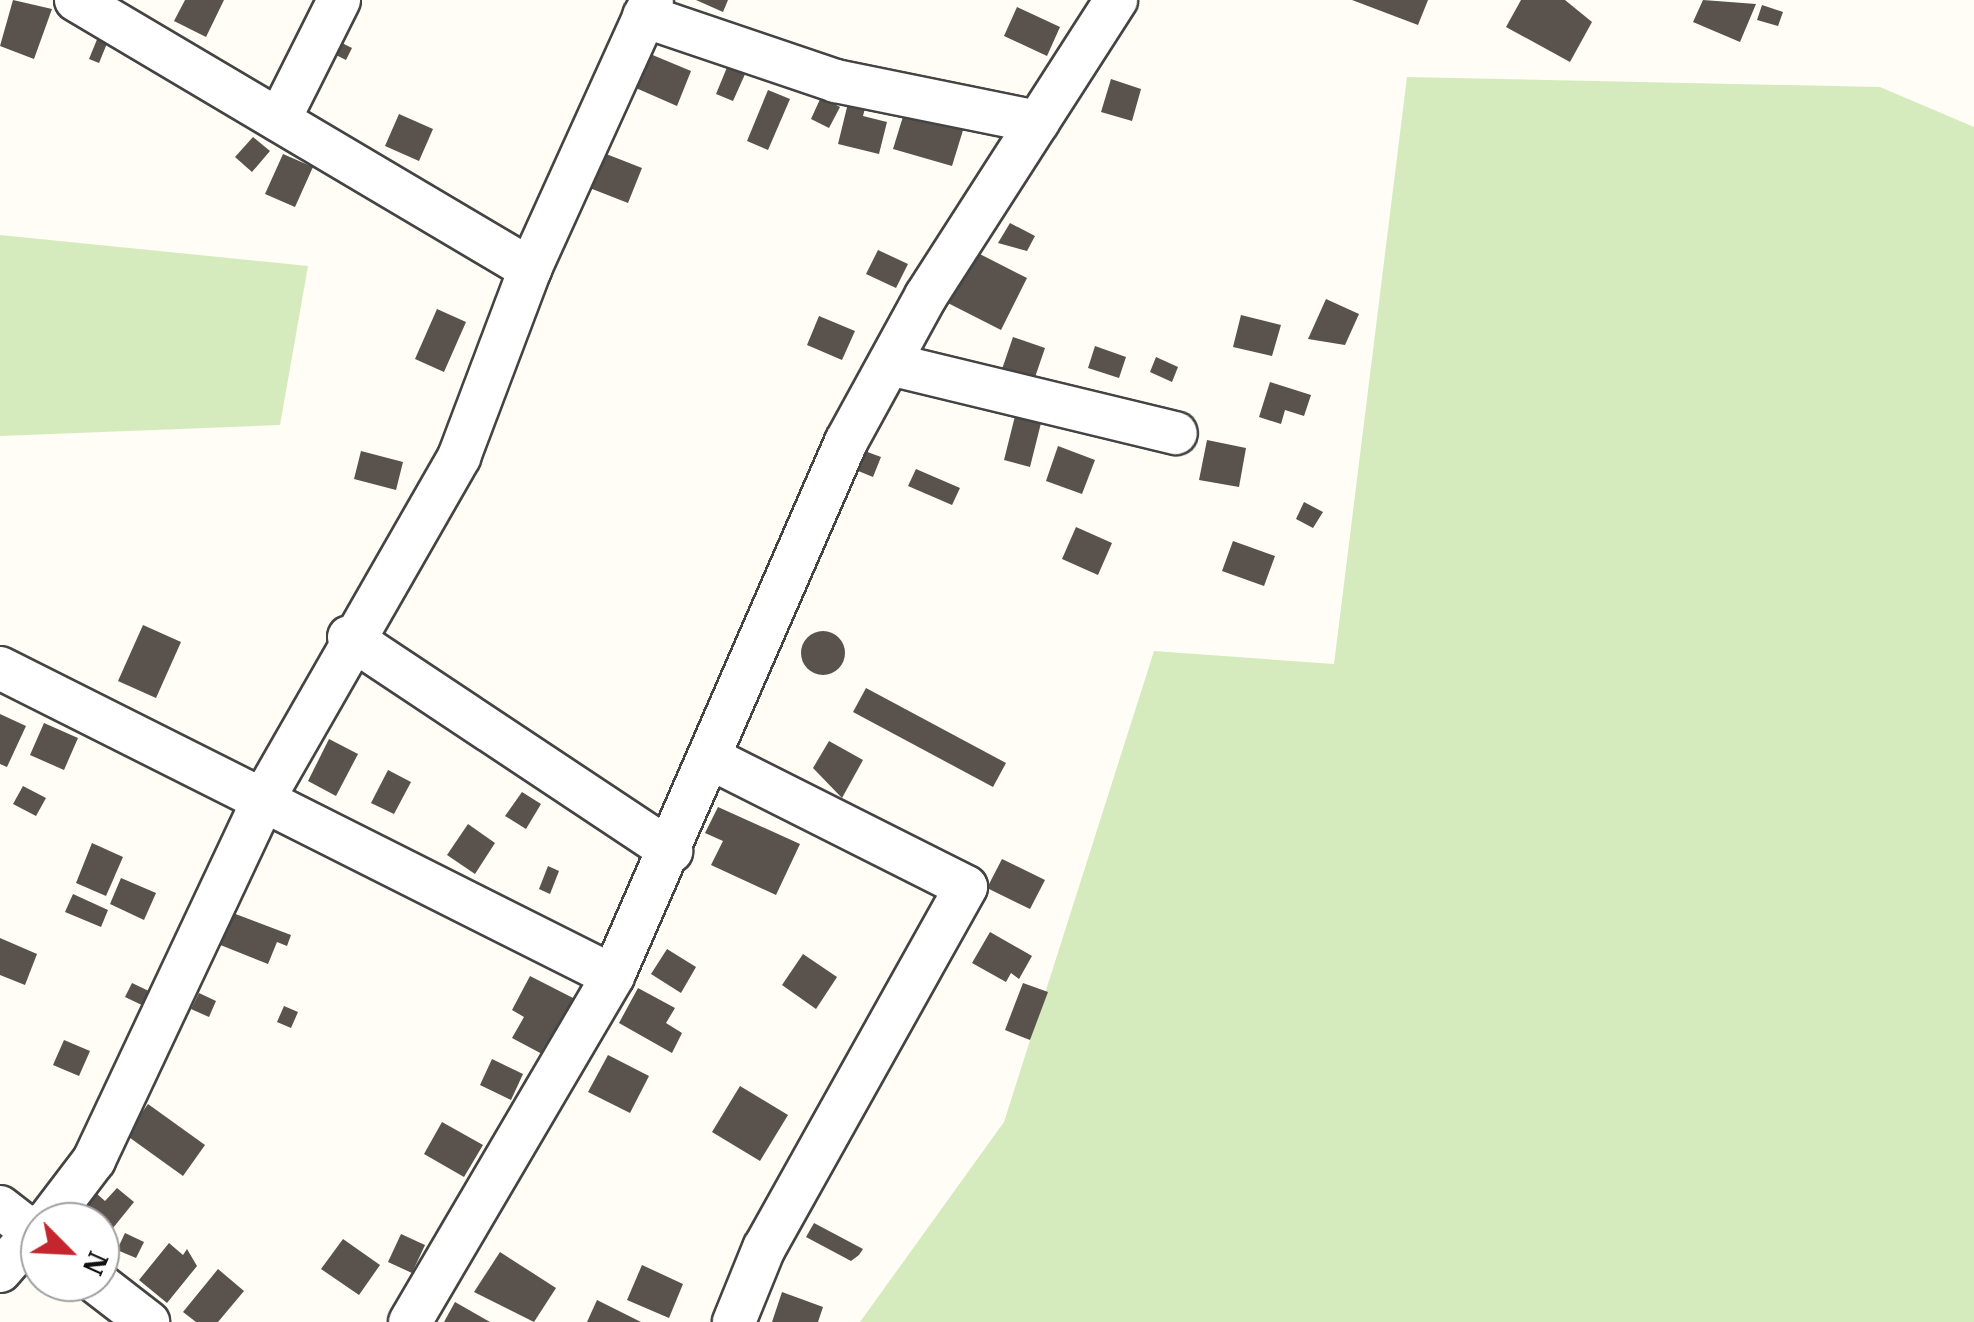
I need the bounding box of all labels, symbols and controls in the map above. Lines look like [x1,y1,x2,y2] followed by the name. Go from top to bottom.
[20,1202,120,1302] north arrow
[75,1246,117,1281] text: N

